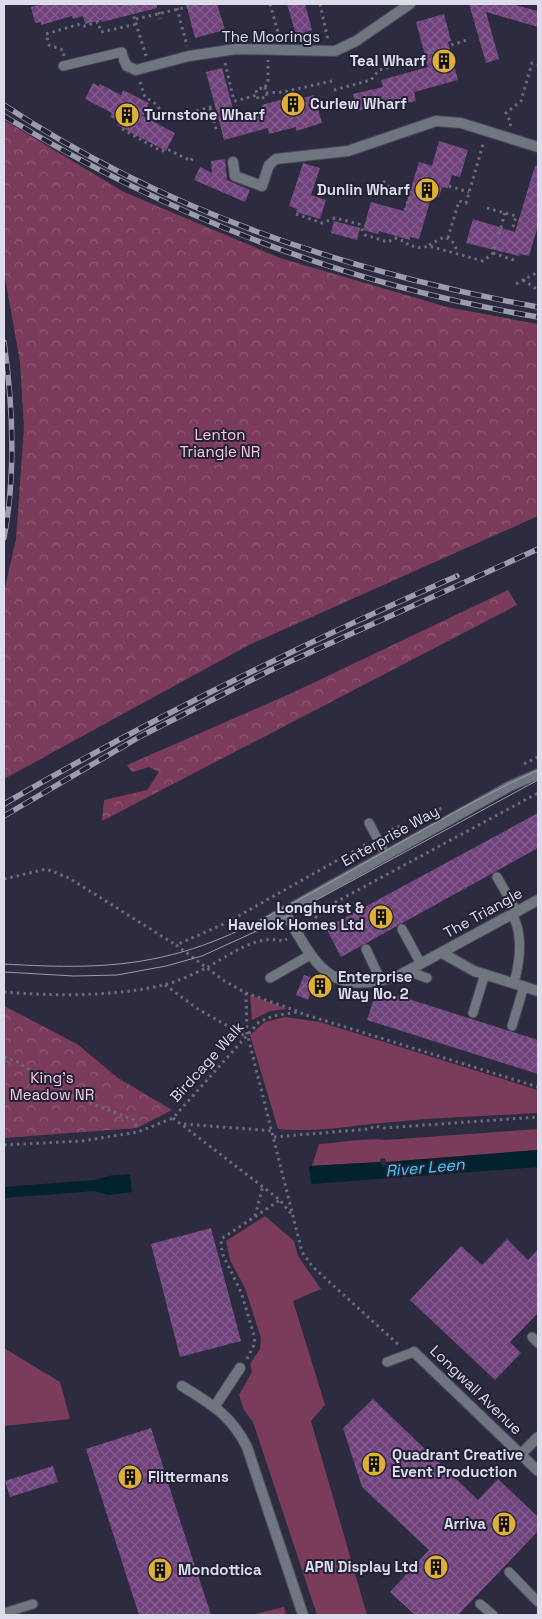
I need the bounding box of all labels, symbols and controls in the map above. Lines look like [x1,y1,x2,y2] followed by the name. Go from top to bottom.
[222,27,320,46] street label: The Moorings
[431,48,457,74] building icon: Teal Wharf
[350,51,426,70] place label: Teal Wharf
[280,91,306,117] building icon: Curlew Wharf
[310,94,407,113] place label: Curlew Wharf
[114,102,140,128] building icon: Turnstone Wharf
[144,105,266,124] place label: Turnstone Wharf
[414,177,440,203] building icon: Dunlin Wharf
[317,180,410,199] place label: Dunlin Wharf
[180,425,260,461] park label: Lenton Triangle NR
[338,801,442,870] street label: Enterprise Way
[440,883,526,942] street label: The Triangle
[228,898,364,934] place label: Longhurst & Havelok Homes Ltd
[368,904,394,930] building icon: Longhurst & Havelok Homes Ltd
[338,967,413,1003] place label: Enterprise Way No. 2
[307,973,333,999] building icon: Enterprise Way No. 2
[166,1018,248,1106] street label: Birdcage Walk
[10,1068,94,1104] park label: King's Meadow NR
[385,1153,467,1181] water label: River Leen
[426,1341,526,1438] street label: Longwall Avenue
[392,1445,524,1481] place label: Quadrant Creative Event Production
[361,1451,387,1477] building icon: Quadrant Creative Event Production
[117,1464,143,1490] building icon: Flittermans
[148,1467,229,1486] place label: Flittermans
[491,1511,517,1537] building icon: Arriva
[444,1514,486,1533] place label: Arriva
[423,1554,449,1580] building icon: APN Display Ltd
[147,1557,173,1583] building icon: Mondottica
[305,1557,418,1576] place label: APN Display Ltd
[178,1560,262,1579] place label: Mondottica

